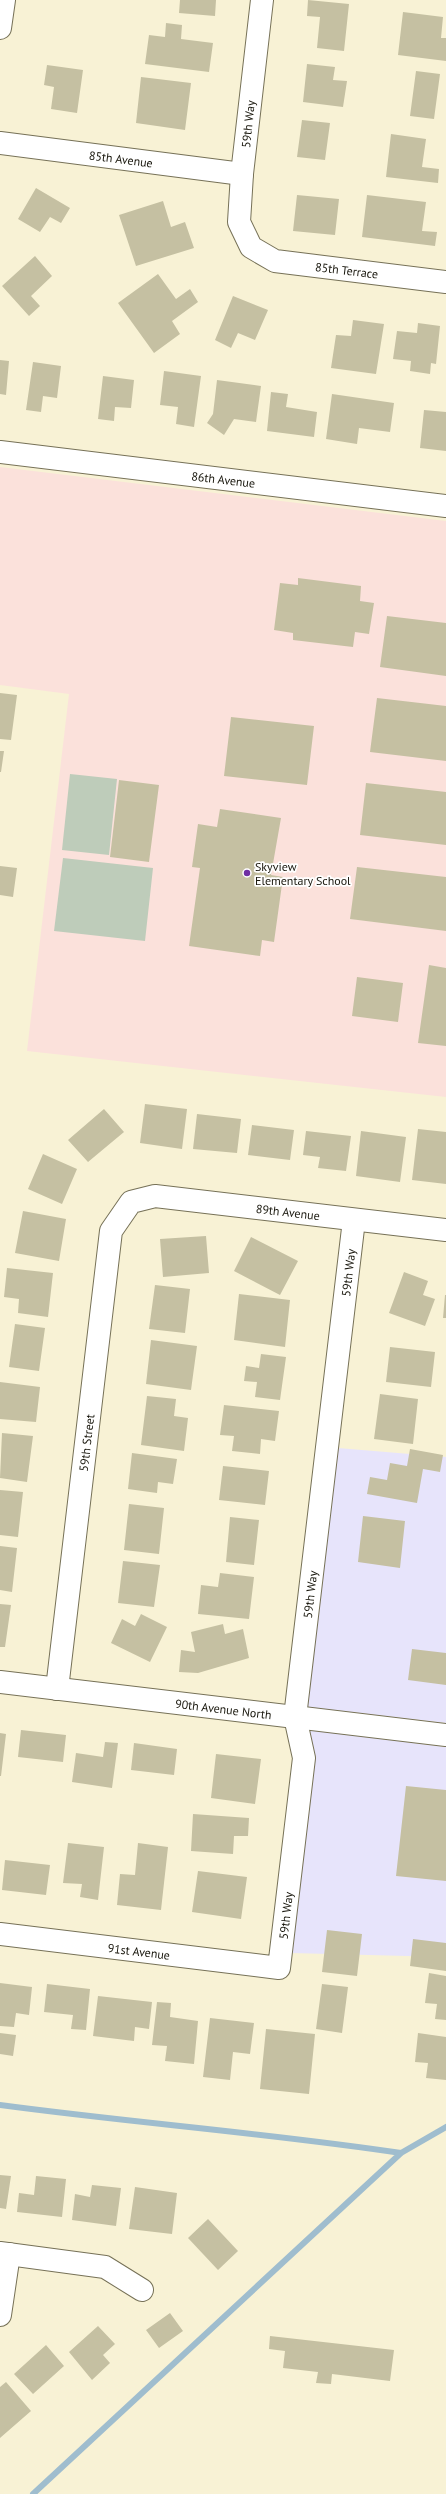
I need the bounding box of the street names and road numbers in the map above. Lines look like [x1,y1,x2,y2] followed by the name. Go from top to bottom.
[238,99,258,148] street label: 59th Way
[88,147,154,170] street label: 85th Avenue
[314,259,379,281] street label: 85th Terrace
[191,468,256,490] street label: 86th Avenue
[255,1200,321,1223] street label: 89th Avenue
[337,1248,358,1297] street label: 59th Way
[75,1413,97,1472] street label: 59th Street
[299,1569,320,1619] street label: 59th Way
[174,1695,272,1722] street label: 90th Avenue North
[275,1890,296,1940] street label: 59th Way
[107,1940,171,1962] street label: 91st Avenue

